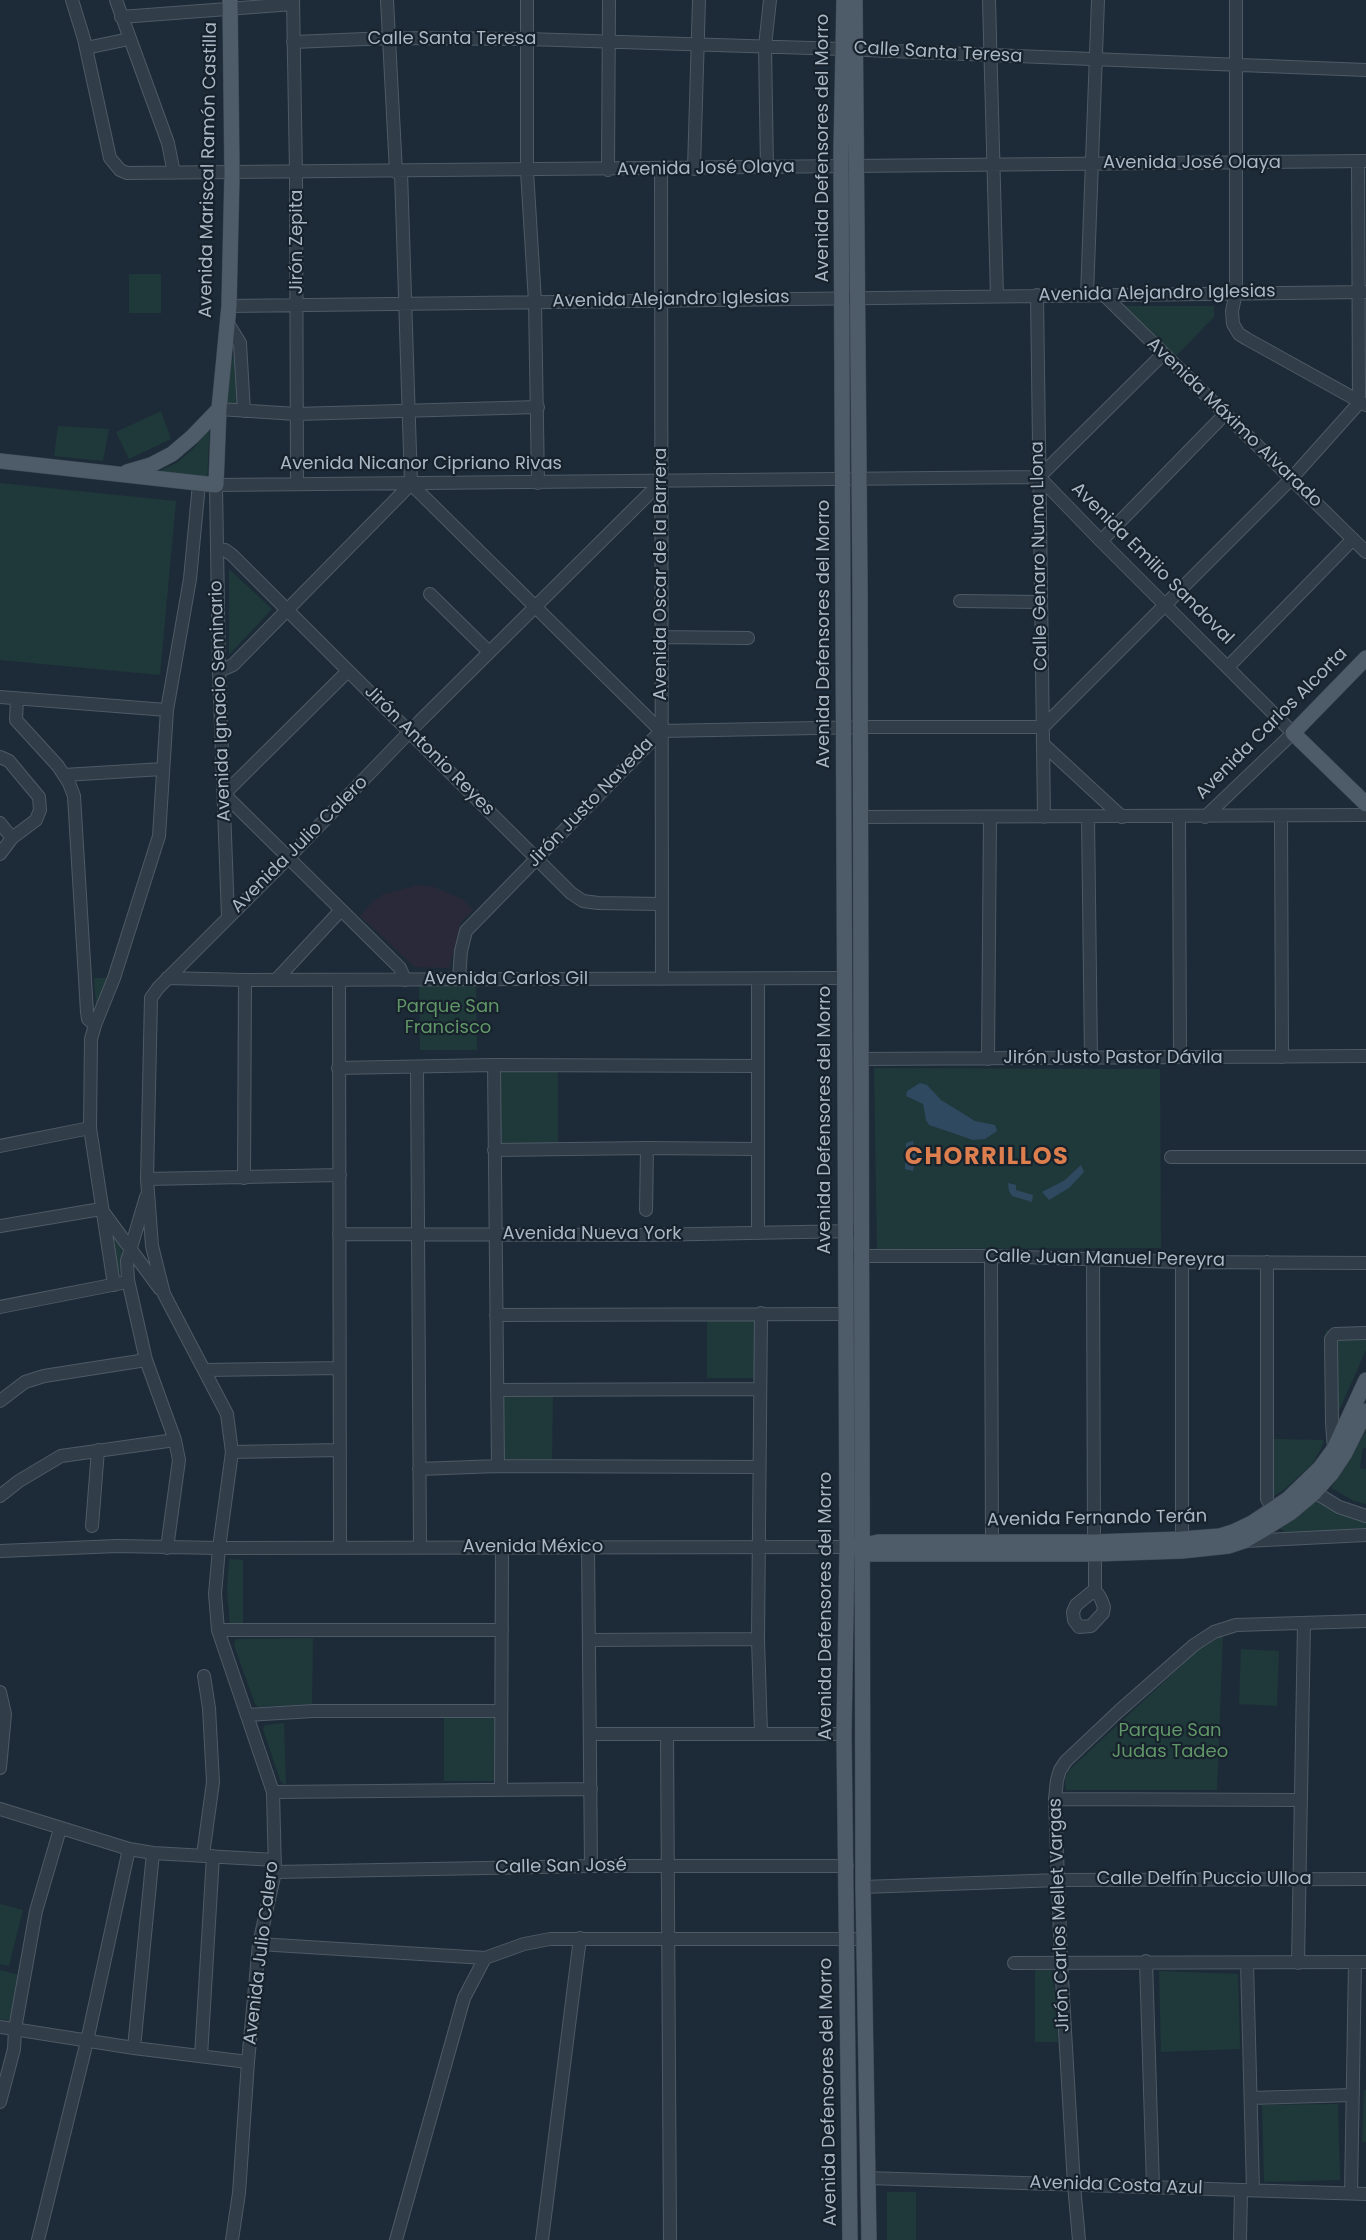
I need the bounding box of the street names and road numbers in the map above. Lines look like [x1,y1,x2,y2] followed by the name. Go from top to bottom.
[812,14,834,282] street label: Avenida Defensores del Morro
[196,22,222,318] street label: Avenida Mariscal Ramón Castilla
[367,28,537,50] street label: Calle Santa Teresa
[853,38,1023,68] street label: Calle Santa Teresa
[1103,152,1281,174] street label: Avenida José Olaya
[617,157,795,181] street label: Avenida José Olaya
[286,190,308,294] street label: Jirón Zepita
[1038,281,1276,307] street label: Avenida Alejandro Iglesias
[552,287,790,313] street label: Avenida Alejandro Iglesias
[1142,333,1326,513] street label: Avenida Máximo Alvarado
[1027,441,1053,671] street label: Calle Genaro Numa Llona
[650,448,672,700] street label: Avenida Oscar de la Barrera
[280,453,562,475] street label: Avenida Nicanor Cipriano Rivas
[1066,478,1238,650] street label: Avenida Emilio Sandoval
[813,500,835,768] street label: Avenida Defensores del Morro
[206,580,236,822] street label: Avenida Ignacio Seminario
[1192,644,1352,804] street label: Avenida Carlos Alcorta
[359,681,499,821] street label: Jirón Antonio Reyes
[523,734,659,872] street label: Jirón Justo Naveda
[227,772,373,918] street label: Avenida Julio Calero
[424,968,588,990] street label: Avenida Carlos Gil
[814,986,836,1254] street label: Avenida Defensores del Morro
[1003,1047,1223,1069] street label: Jirón Justo Pastor Dávila
[503,1223,681,1245] street label: Avenida Nueva York
[985,1246,1225,1272] street label: Calle Juan Manuel Pereyra
[815,1472,837,1740] street label: Avenida Defensores del Morro
[987,1506,1207,1532] street label: Avenida Fernando Terán
[463,1536,603,1558] street label: Avenida México
[1045,1798,1075,2032] street label: Jirón Carlos Mellet Vargas
[495,1855,627,1879] street label: Calle San José
[240,1860,284,2046] street label: Avenida Julio Calero
[1096,1868,1312,1890] street label: Calle Delfín Puccio Ulloa
[816,1958,842,2226] street label: Avenida Defensores del Morro
[1029,2172,1203,2200] street label: Avenida Costa Azul

